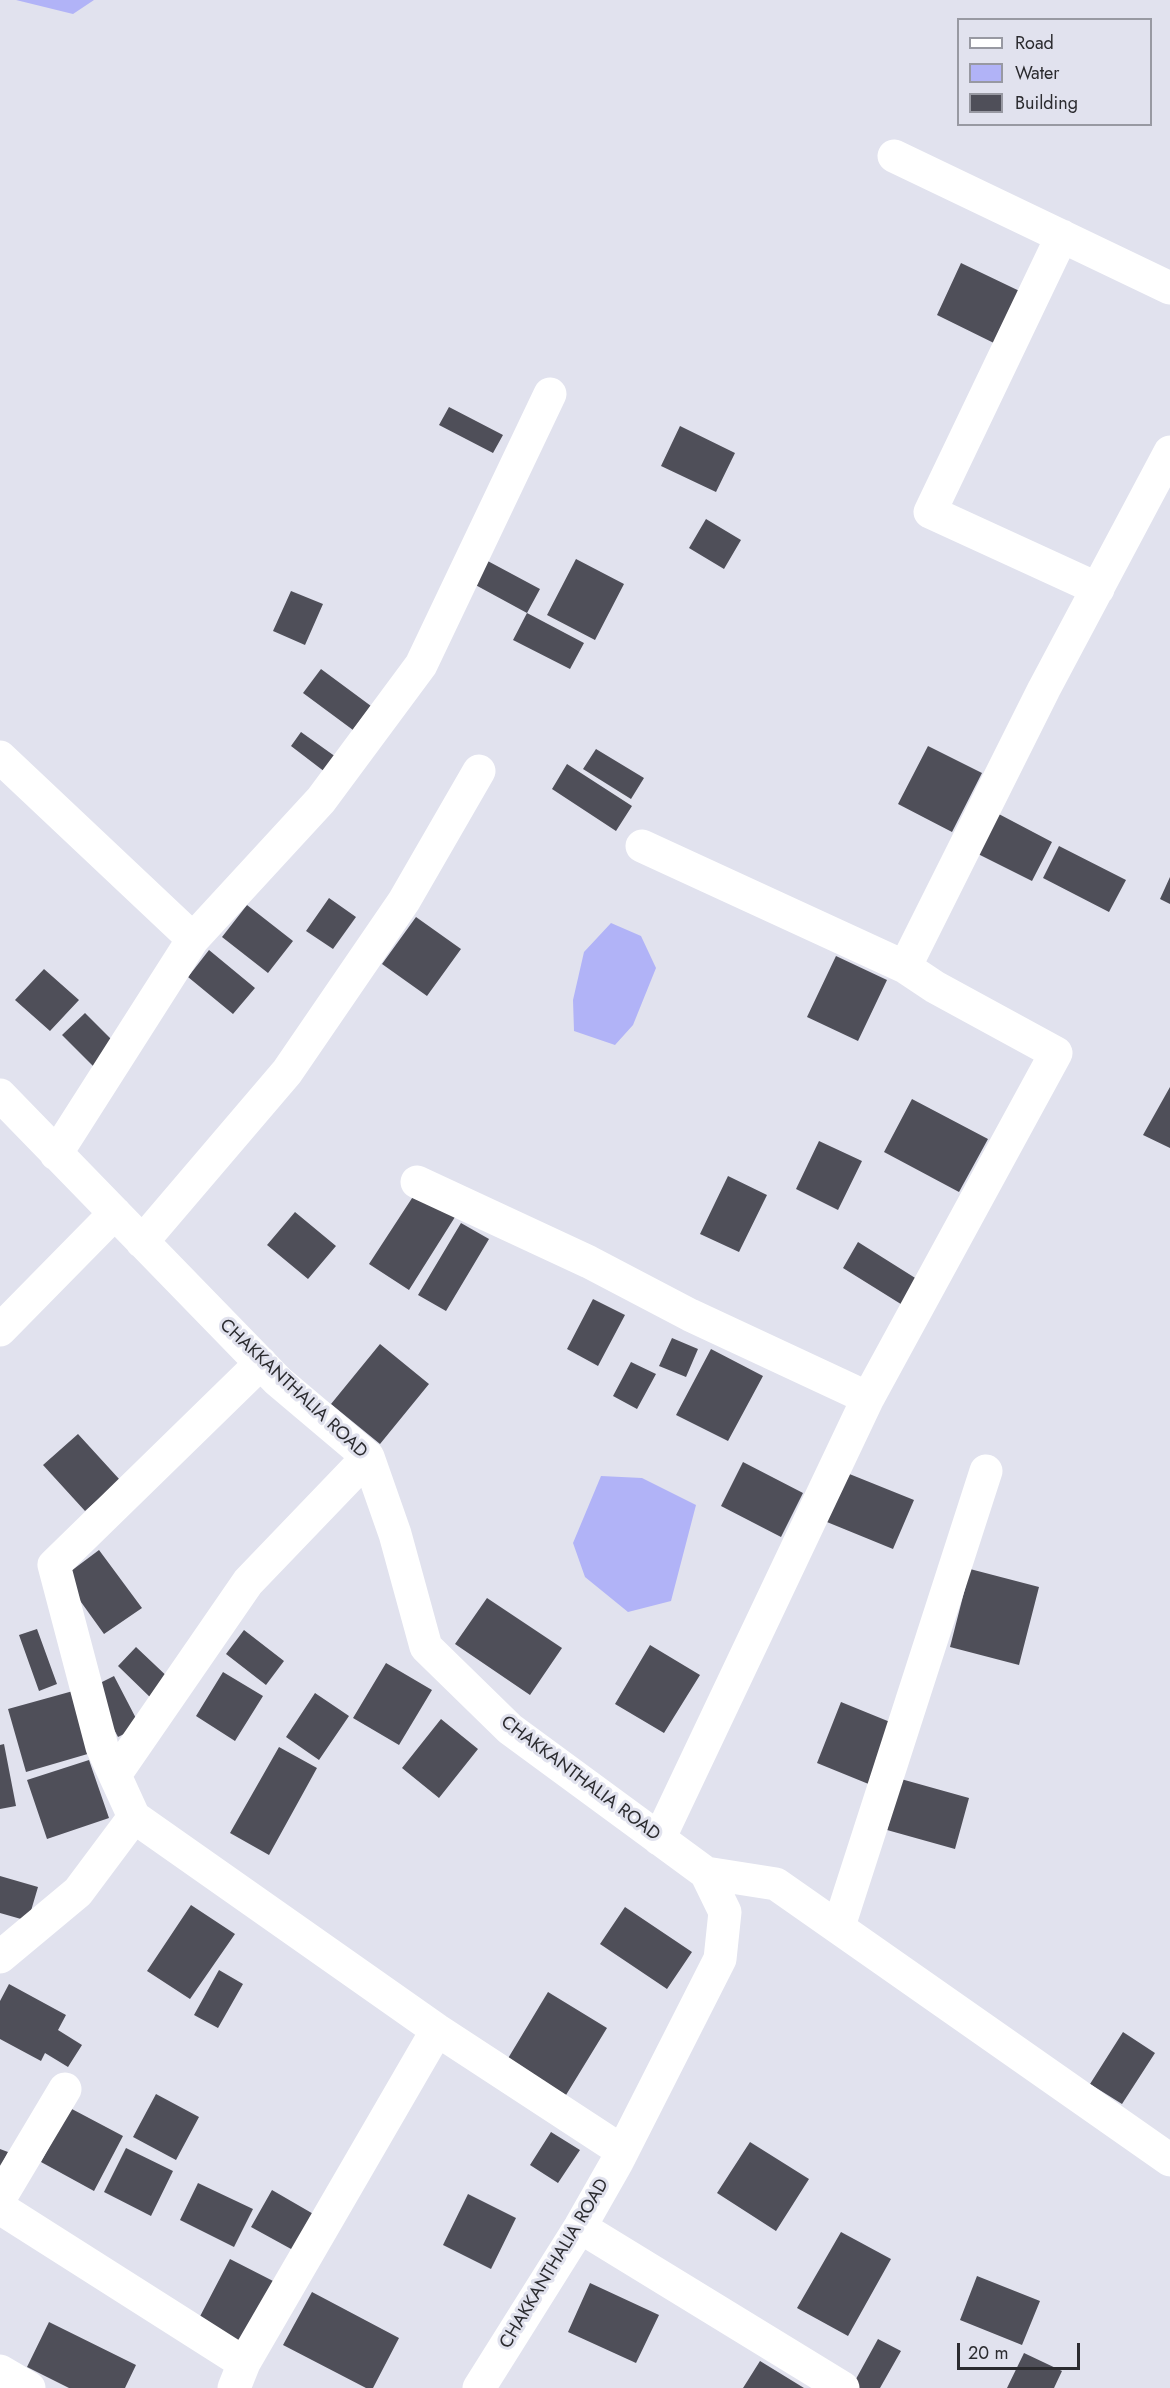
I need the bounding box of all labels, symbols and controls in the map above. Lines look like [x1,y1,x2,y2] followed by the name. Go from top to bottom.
[957,18,1152,126] legend
[1015,30,1054,56] text: Road
[1015,60,1059,86] text: Water
[1015,90,1078,116] text: Building
[215,1315,371,1463] street label: CHAKKANTHALIA ROAD
[496,1712,664,1846] street label: CHAKKANTHALIA ROAD
[496,2175,614,2353] street label: CHAKKANTHALIA ROAD
[960,2331,1083,2369] scale bar
[968,2340,1008,2366] text: 20 m

